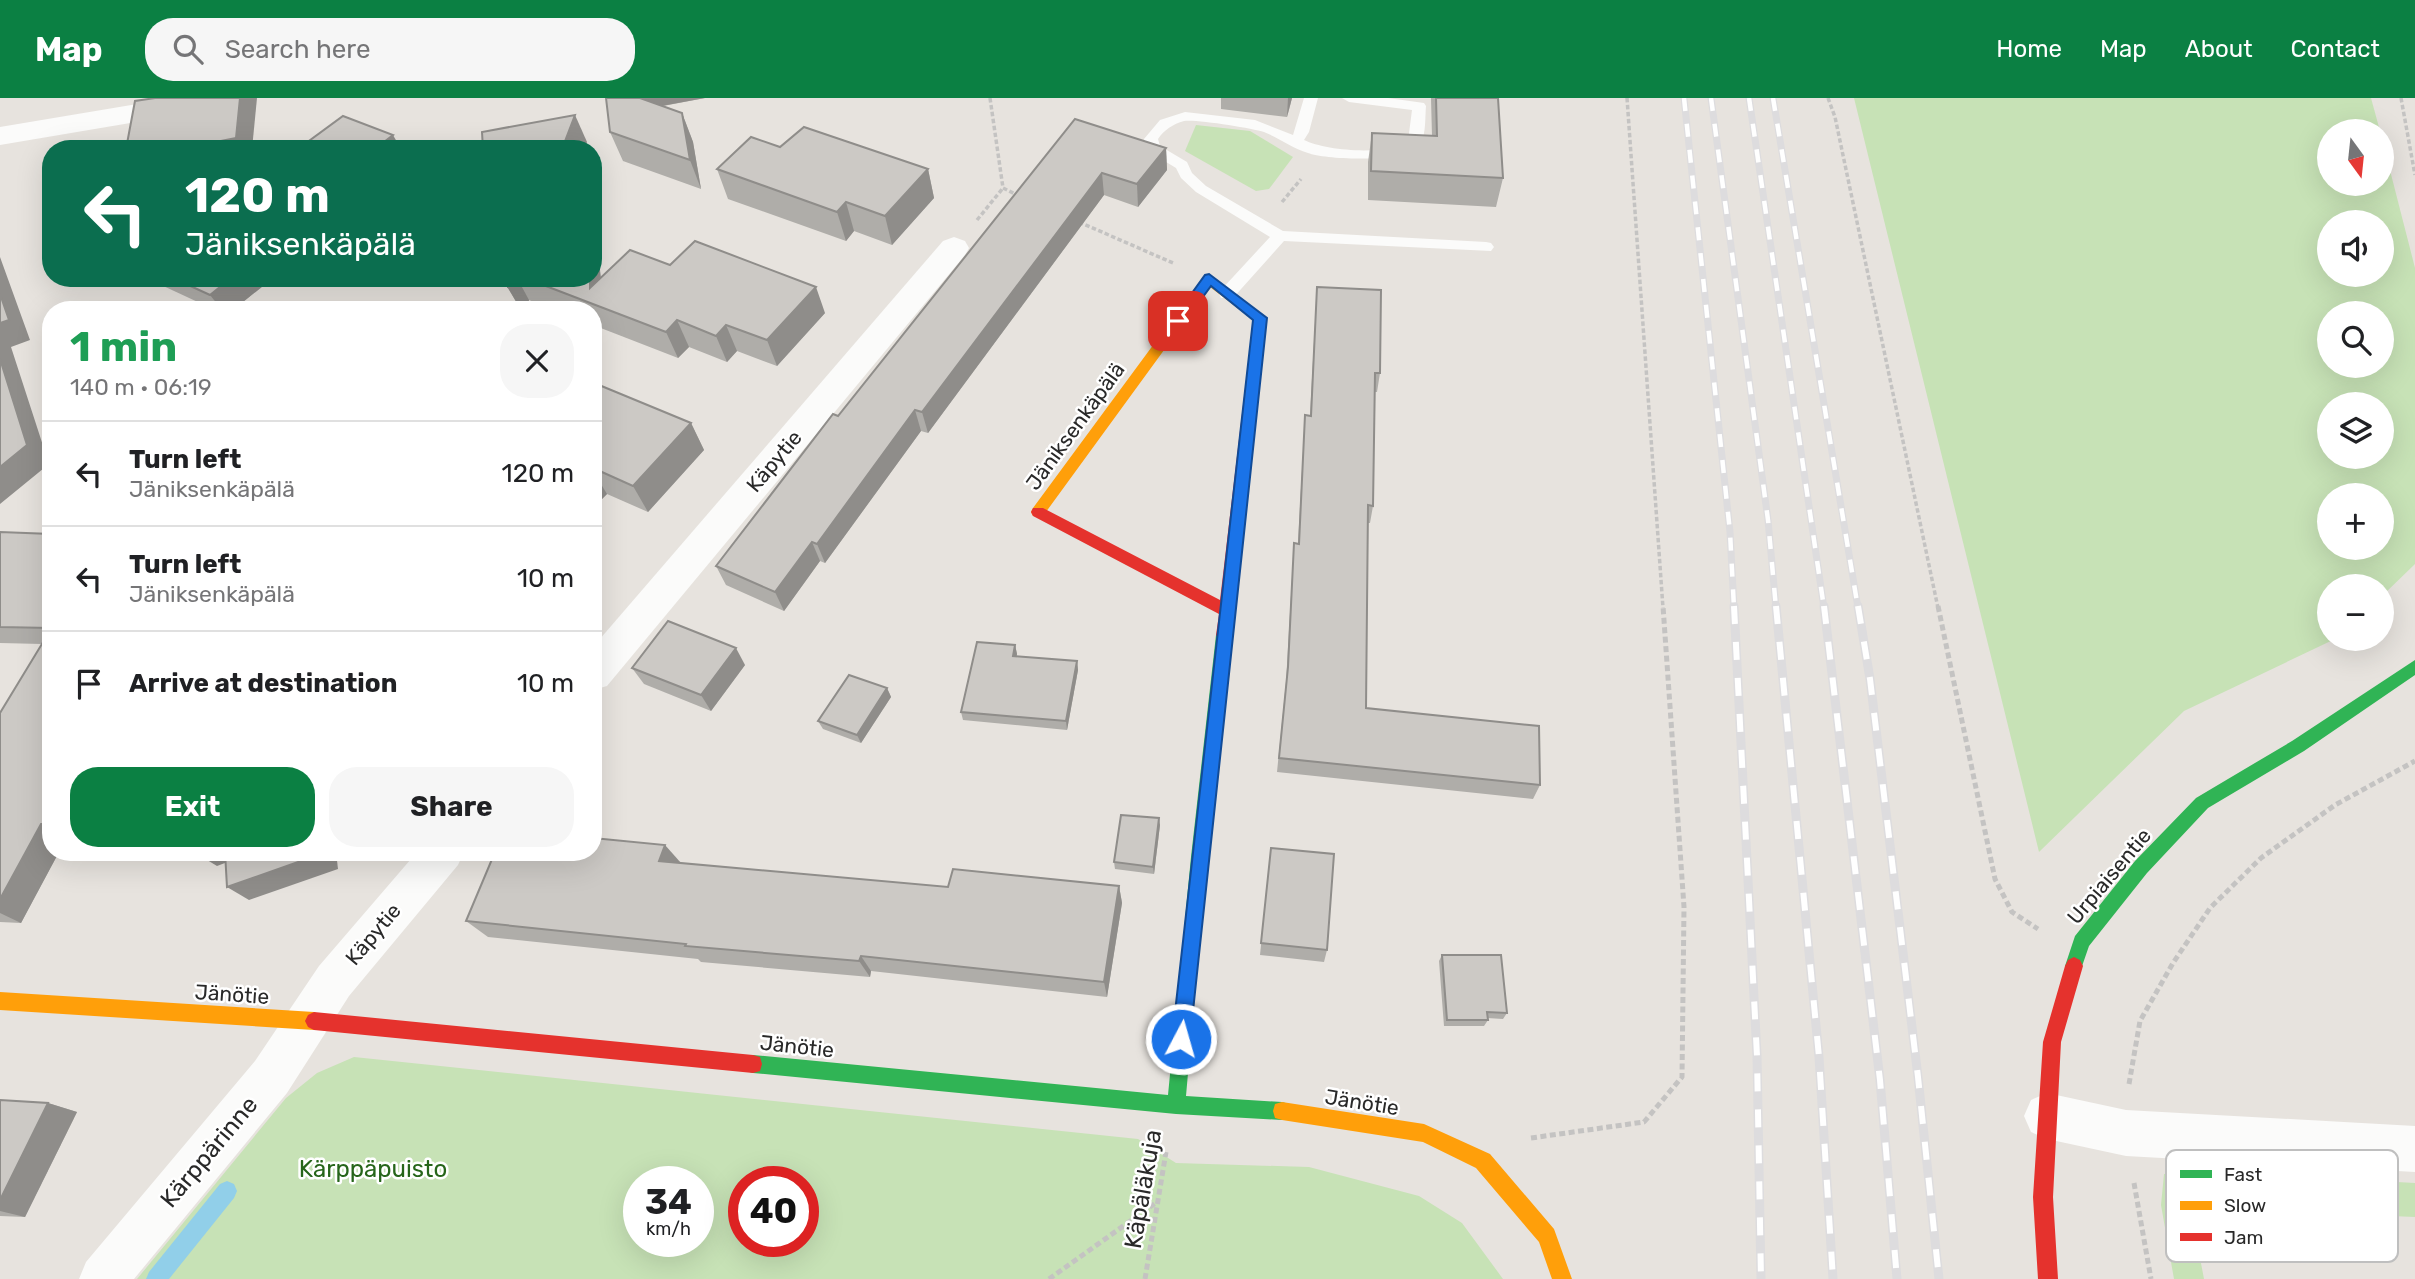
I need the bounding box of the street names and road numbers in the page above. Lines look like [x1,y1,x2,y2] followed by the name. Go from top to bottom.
[1020,357,1130,495] street label: Jäniksenkäpälä
[741,425,807,497] street label: Käpytie
[2062,823,2156,929] street label: Urpiaisentie
[340,898,406,970] street label: Käpytie
[194,979,270,1009] street label: Jänötie
[759,1030,835,1062] street label: Jänötie
[1323,1084,1401,1120] street label: Jänötie
[155,1091,263,1213] street label: Kärppärinne
[1119,1127,1167,1251] street label: Käpäläkuja

